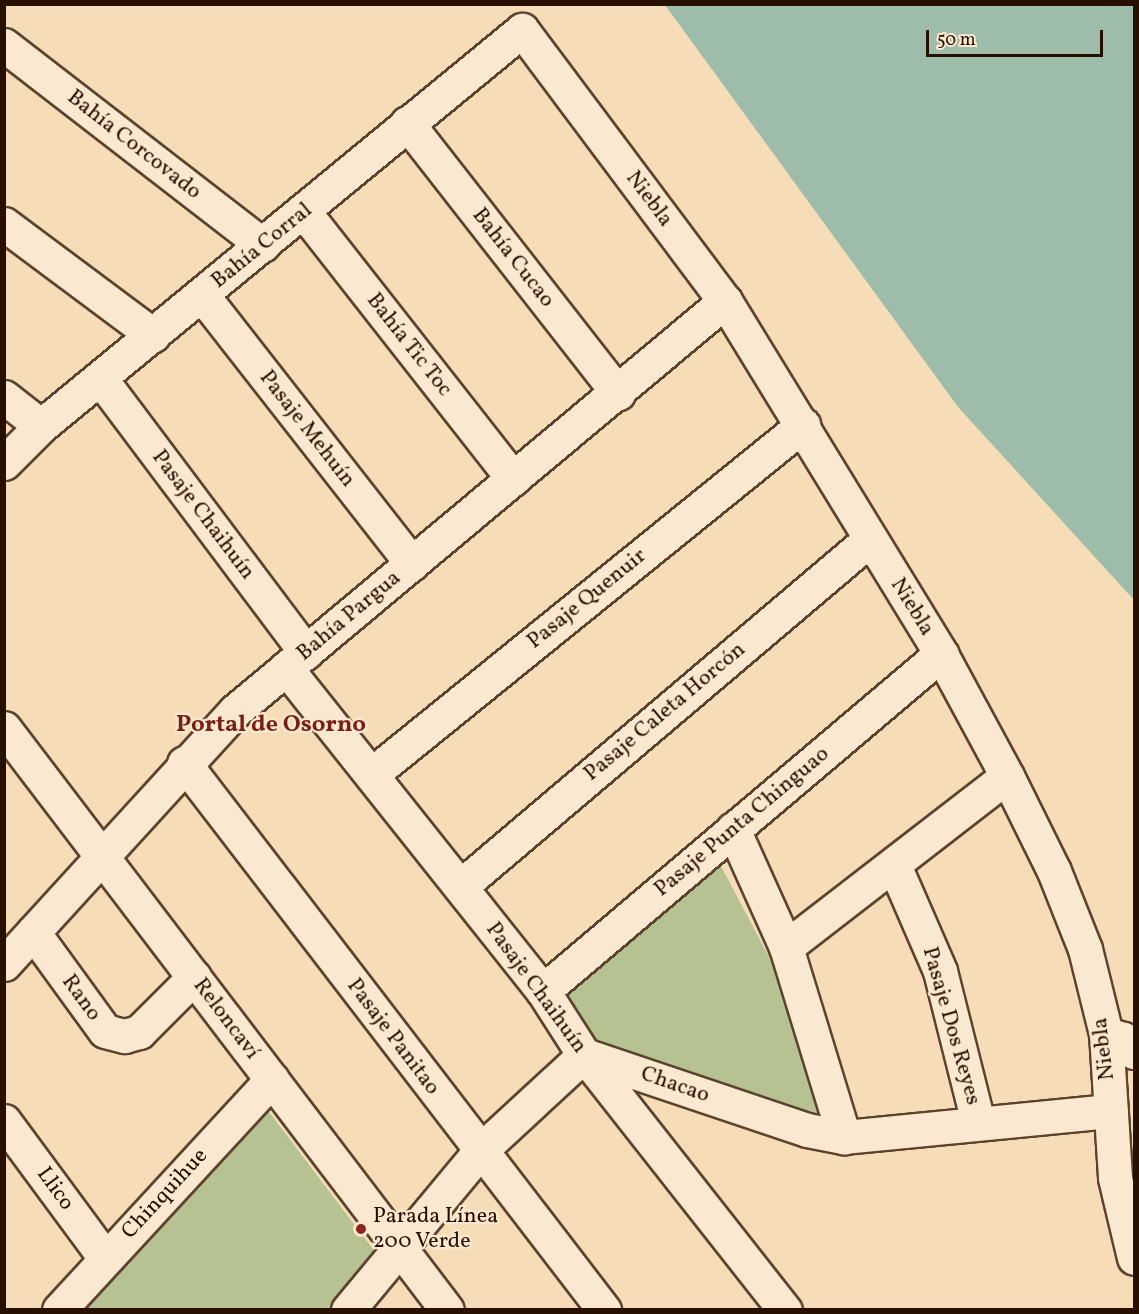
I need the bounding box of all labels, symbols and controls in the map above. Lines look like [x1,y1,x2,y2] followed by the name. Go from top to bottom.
[929,18,1106,56] scale bar
[937,28,976,53] text: 50 m
[62,84,206,206] street label: Bahía Corcovado
[620,166,678,232] street label: Niebla
[206,197,318,295] street label: Bahía Corral
[466,203,560,313] street label: Bahía Cucao
[360,288,458,402] street label: Bahía Tic Toc
[253,365,361,493] street label: Pasaje Mehuín
[146,445,260,585] street label: Pasaje Chaihuín
[522,543,652,655] street label: Pasaje Quenuir
[292,565,406,667] street label: Bahía Pargua
[884,573,940,641] street label: Niebla
[579,637,751,787] street label: Pasaje Caleta Horcón
[176,712,366,740] district label: Portal de Osorno
[649,741,835,903] street label: Pasaje Punta Chinguao
[480,917,592,1059] street label: Pasaje Chaihuín
[916,944,986,1108] street label: Pasaje Dos Reyes
[55,970,107,1026] street label: Rano
[187,973,265,1065] street label: Reloncaví
[341,974,445,1100] street label: Pasaje Panitao
[1087,1016,1121,1082] street label: Niebla
[637,1061,713,1109] street label: Chacao
[116,1143,214,1245] street label: Chinquihue
[30,1162,80,1216] street label: Llico
[373,1203,498,1254] place label: Parada Línea 200 Verde
[354,1222,368,1236] marker: Parada Línea 200 Verde

